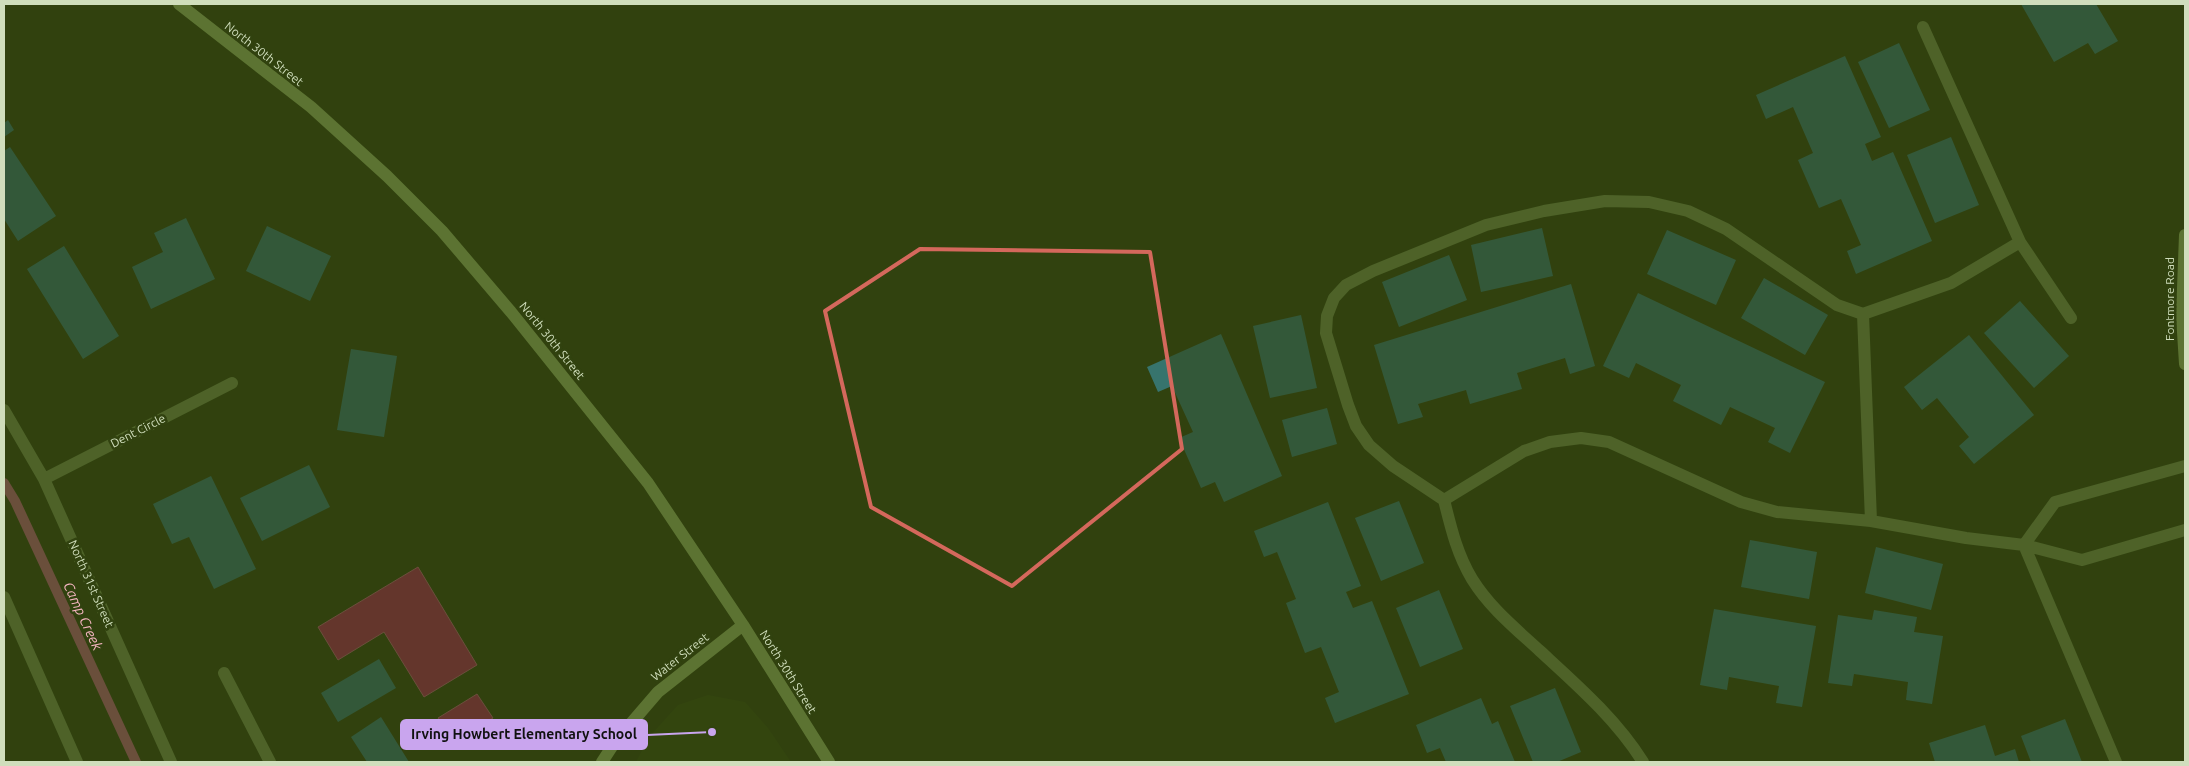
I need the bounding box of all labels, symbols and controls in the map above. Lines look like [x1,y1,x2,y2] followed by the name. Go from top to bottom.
[223,19,306,88] street label: North 30th Street
[2163,257,2176,341] street label: Fontmore Road
[517,299,588,382] street label: North 30th Street
[108,411,167,450] street label: Dent Circle
[66,538,117,630] street label: North 31st Street
[60,579,106,654] water label: Camp Creek
[758,628,819,716] street label: North 30th Street
[648,630,711,683] street label: Water Street
[401,720,647,749] callout: Irving Howbert Elementary School
[411,726,637,742] text: Irving Howbert Elementary School

